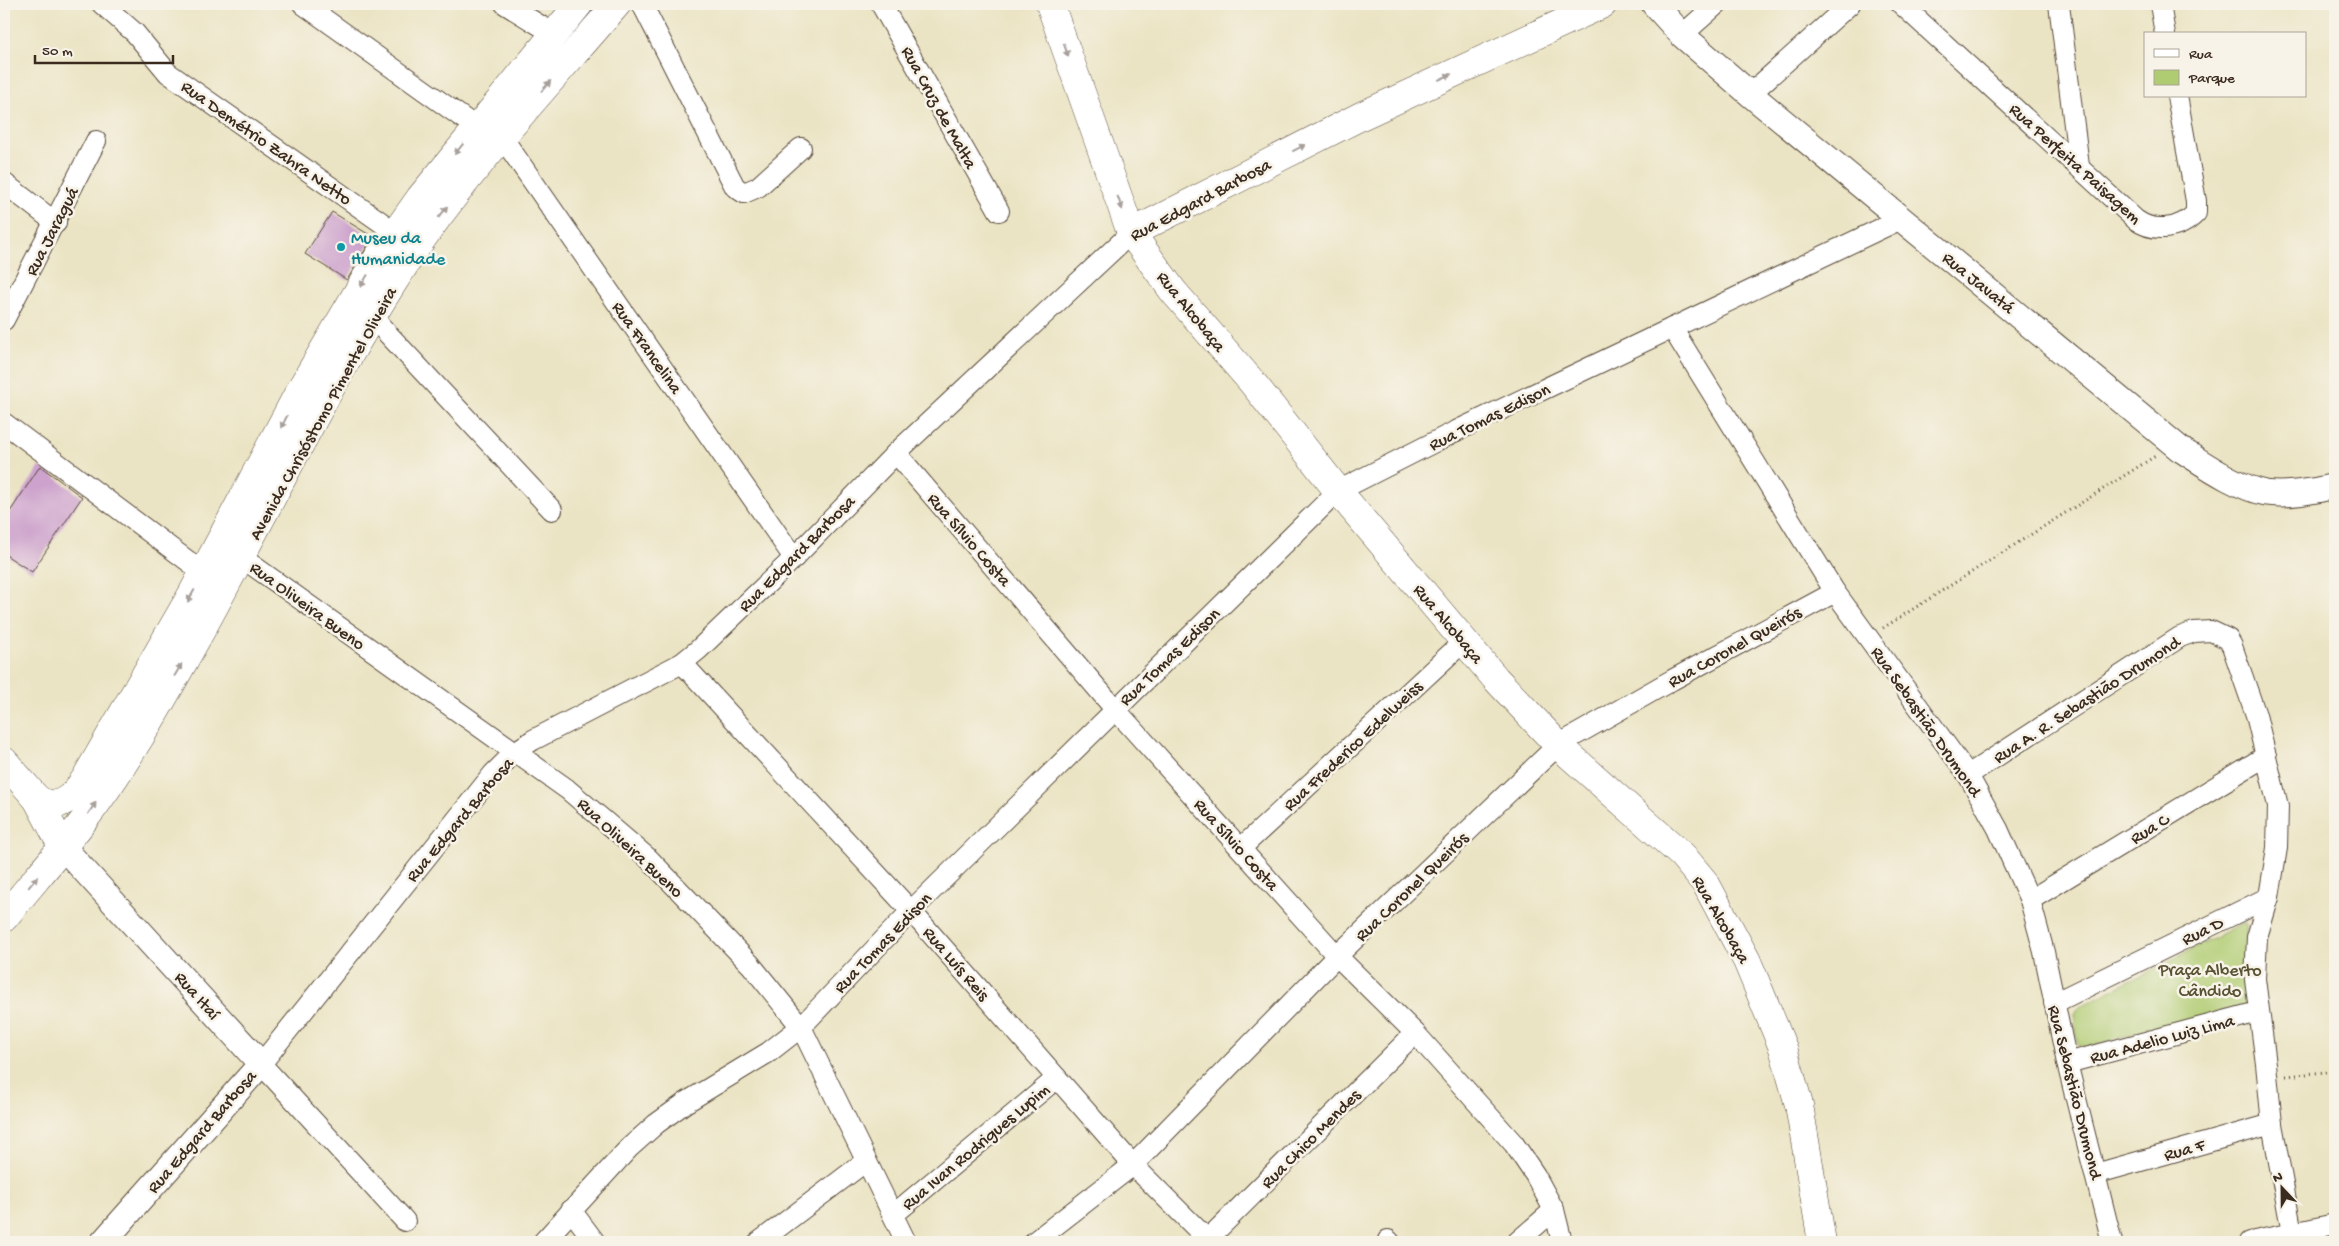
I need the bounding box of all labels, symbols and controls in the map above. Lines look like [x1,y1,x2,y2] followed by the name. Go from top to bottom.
[35,32,172,64] scale bar
[2144,32,2306,98] legend
[42,43,73,61] text: 50 m
[895,43,981,174] street label: Rua Cruz de Malta
[1062,43,1070,58] one-way arrow
[2189,46,2213,64] text: Rua
[2188,70,2235,88] text: Parque
[1438,73,1453,81] one-way arrow
[176,77,355,211] street label: Rua Demétrio Zahra Netto
[540,80,551,92] one-way arrow
[2004,100,2145,230] street label: Rua Perfeita Paisagem
[454,143,465,156] one-way arrow
[1292,144,1306,152] one-way arrow
[1127,155,1276,247] street label: Rua Edgard Barbosa
[22,183,85,280] street label: Rua Jaraguá
[1116,196,1124,211] one-way arrow
[438,206,449,219] one-way arrow
[351,229,446,271] place label: Museu da Humanidade
[335,241,347,253] marker: Museu da Humanidade
[1937,248,2019,320] street label: Rua Javatá
[1151,268,1230,358] street label: Rua Alcobaça
[360,274,369,287] one-way arrow
[246,283,403,544] street label: Avenida Chrisóstomo Pimentel Oliveira
[606,298,686,400] street label: Rua Francelina
[1426,380,1555,457] street label: Rua Tomas Edison
[280,415,288,429] one-way arrow
[922,490,1015,592] street label: Rua Sílvio Costa
[735,491,861,617] street label: Rua Edgard Barbosa
[245,558,368,656] street label: Rua Oliveira Bueno
[1408,580,1487,670] street label: Rua Alcobaça
[187,589,195,604] one-way arrow
[1665,602,1807,694] street label: Rua Coronel Queirós
[1116,604,1226,711] street label: Rua Tomas Edison
[1990,632,2186,769] street label: Rua A. R. Sebastião Drumond
[1865,643,1986,803] street label: Rua Sebastião Drumond
[174,664,183,677] one-way arrow
[1280,676,1429,817] street label: Rua Frederico Edelweiss
[403,753,520,887] street label: Rua Edgard Barbosa
[572,794,687,903] street label: Rua Oliveira Bueno
[1188,795,1283,897] street label: Rua Sílvio Costa
[87,801,97,815] one-way arrow
[2127,809,2175,850] street label: Rua C
[1352,828,1475,947] street label: Rua Coronel Queirós
[1686,873,1754,969] street label: Rua Alcobaça
[27,876,38,889] one-way arrow
[830,889,938,999] street label: Rua Tomas Edison
[2179,913,2228,951] street label: Rua D
[917,923,994,1007] street label: Rua Luís Reis
[2157,961,2262,1003] park label: Praça Alberto Cândido
[169,968,224,1026] street label: Rua Itaí
[2042,1003,2106,1183] street label: Rua Sebastião Drumond
[2088,1011,2238,1070] street label: Rua Adelio Luiz Lima
[144,1066,263,1199] street label: Rua Edgard Barbosa
[899,1080,1055,1216] street label: Rua Ivan Rodrigues Lupim
[1258,1085,1367,1194] street label: Rua Chico Mendes
[2162,1135,2208,1167] street label: Rua F
[2256,1164,2306,1214] north arrow
[2271,1169,2285,1188] text: N

